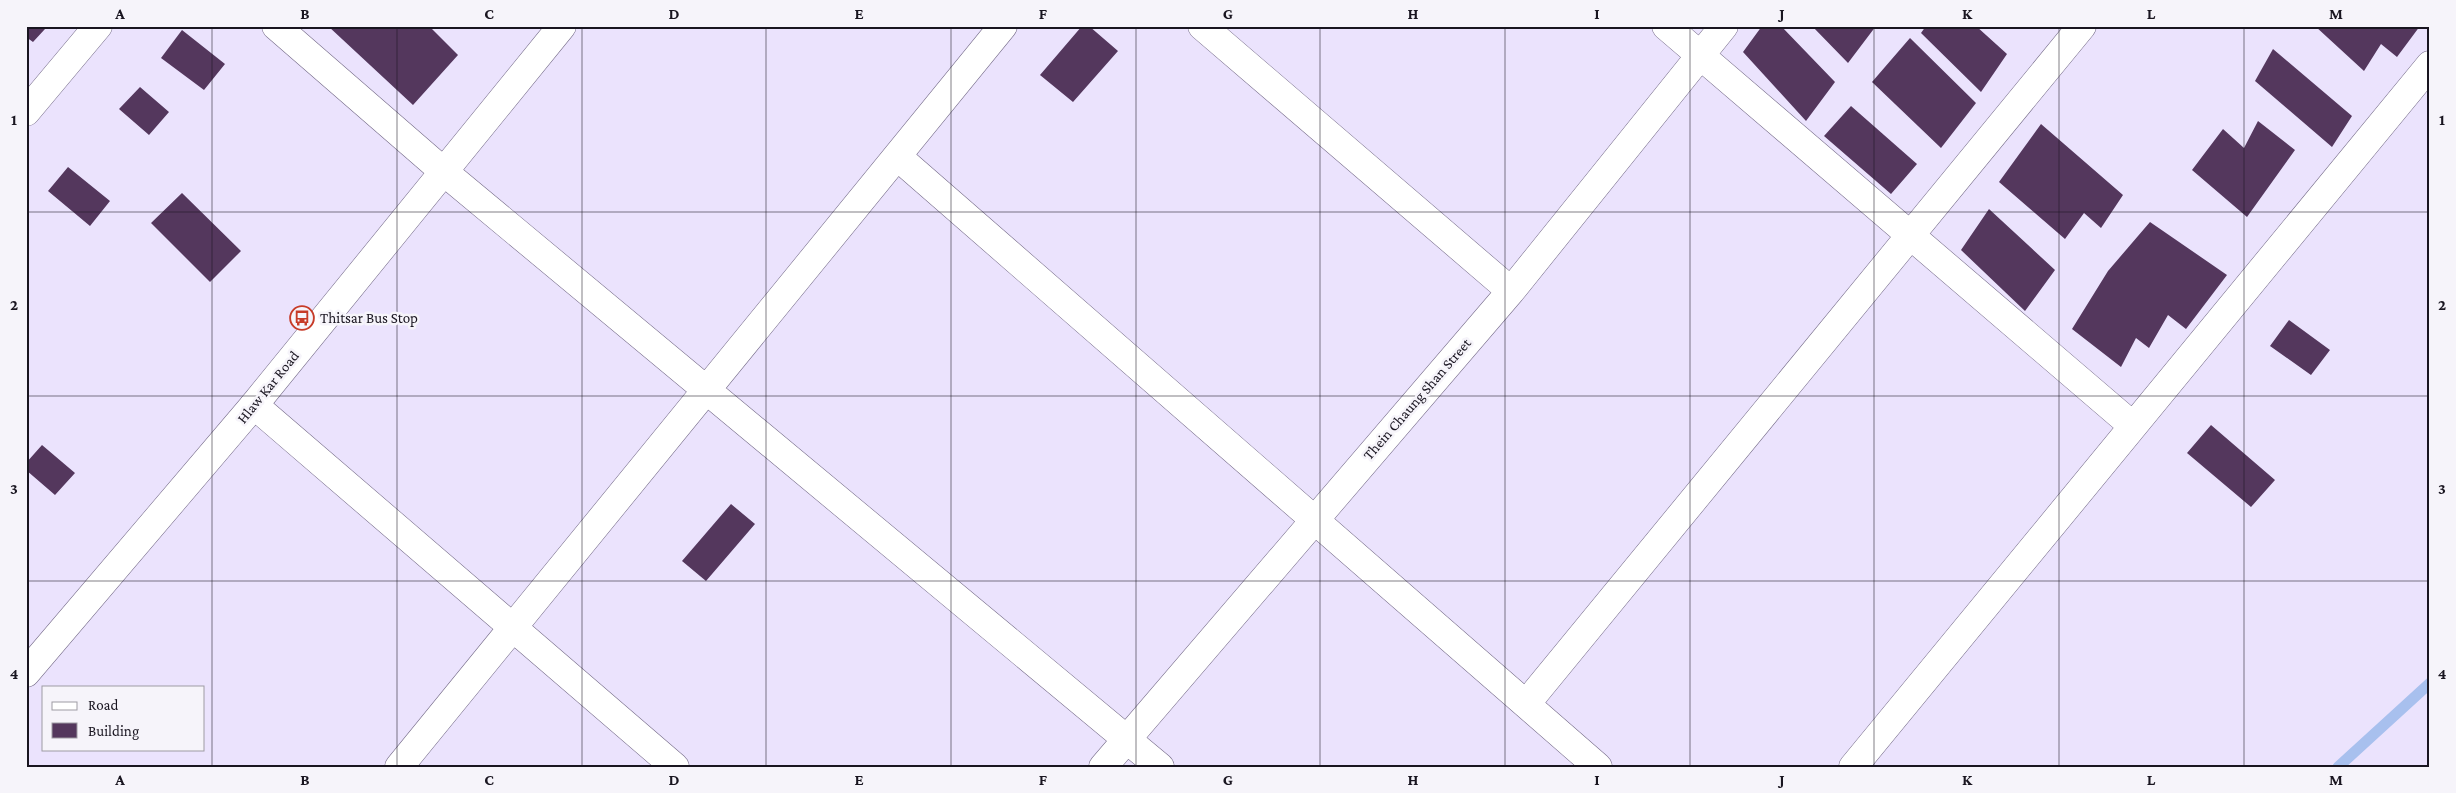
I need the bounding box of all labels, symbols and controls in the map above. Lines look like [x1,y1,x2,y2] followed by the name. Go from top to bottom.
[114,5,125,22] text: A
[300,5,310,22] text: B
[484,5,494,22] text: C
[668,5,680,22] text: D
[854,5,864,22] text: E
[1039,5,1048,22] text: F
[1223,5,1233,22] text: G
[1408,5,1419,22] text: H
[1594,5,1600,22] text: I
[1777,5,1785,22] text: J
[1962,5,1973,22] text: K
[2147,5,2156,22] text: L
[2329,5,2343,22] text: M
[11,111,17,128] text: 1
[2439,111,2445,128] text: 1
[10,296,18,313] text: 2
[2438,296,2446,313] text: 2
[289,305,315,331] bus stop icon: Thitsar Bus Stop
[320,310,418,327] place label: Thitsar Bus Stop
[1360,334,1475,464] street label: Thein Chaung Shan Street
[234,348,302,426] street label: Hlaw Kar Road
[10,480,18,497] text: 3
[2438,480,2446,497] text: 3
[10,665,19,682] text: 4
[2438,665,2447,682] text: 4
[42,686,205,750] legend
[88,697,119,713] text: Road
[88,723,139,740] text: Building
[114,771,125,788] text: A
[300,771,310,788] text: B
[484,771,494,788] text: C
[668,771,680,788] text: D
[854,771,864,788] text: E
[1039,771,1048,788] text: F
[1223,771,1233,788] text: G
[1408,771,1419,788] text: H
[1594,771,1600,788] text: I
[1777,771,1785,788] text: J
[1962,771,1973,788] text: K
[2147,771,2156,788] text: L
[2329,771,2343,788] text: M

